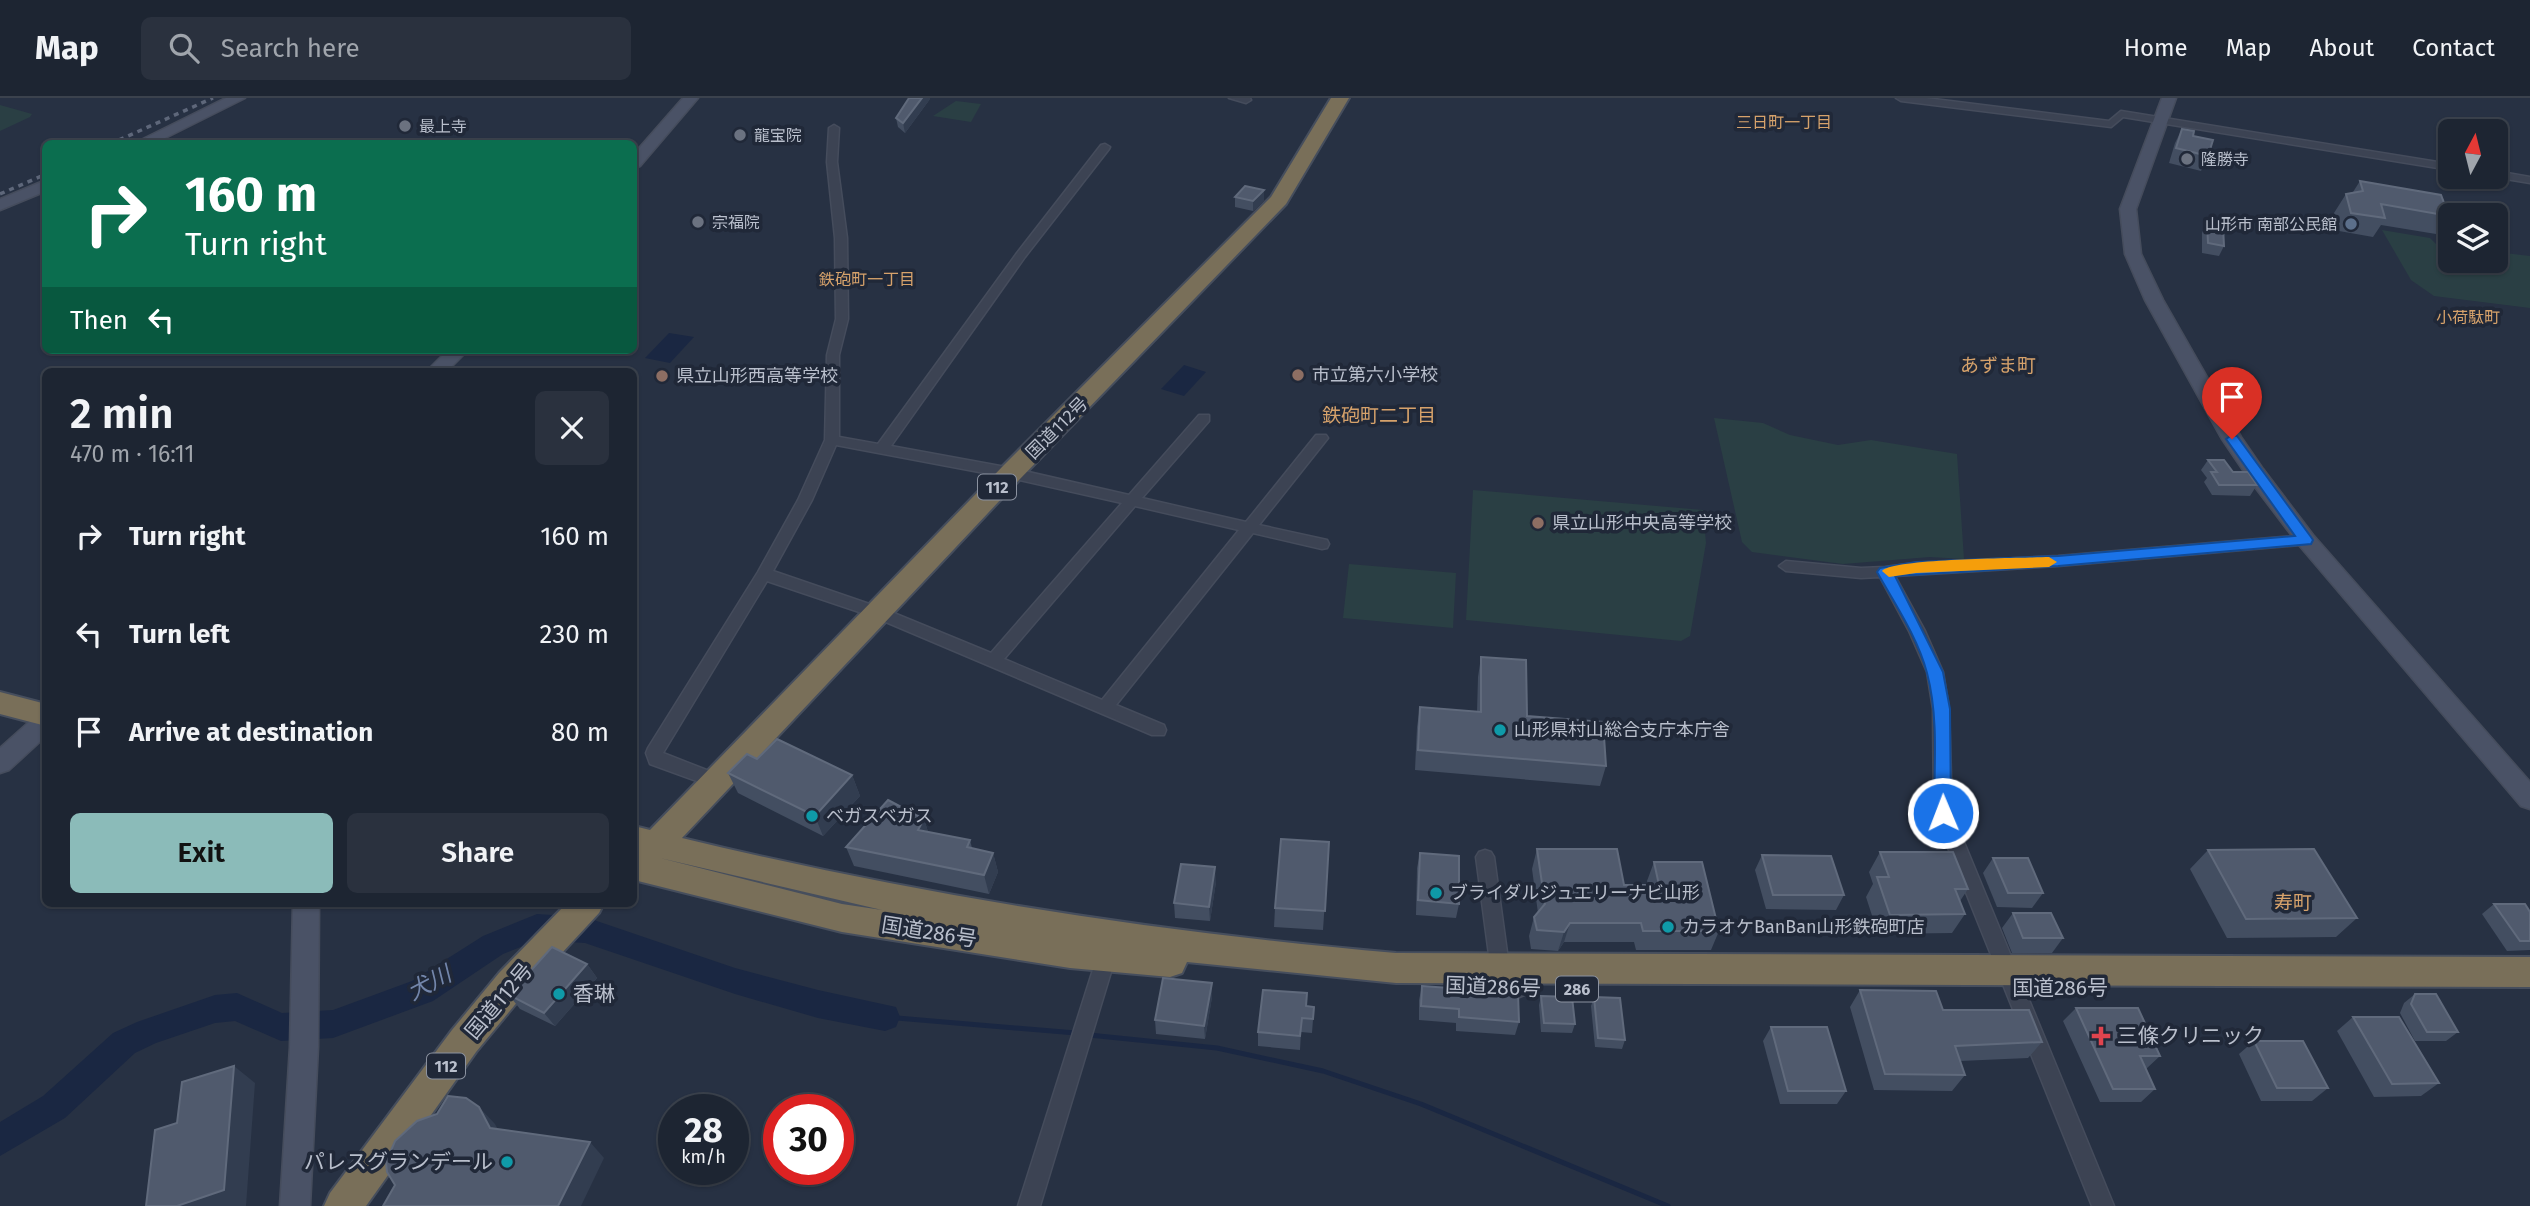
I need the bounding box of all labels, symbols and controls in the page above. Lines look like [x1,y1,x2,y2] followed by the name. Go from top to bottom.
[141,17,631,80] search box
[35,28,99,68] text: Map
[165,29,203,67] icon: search
[221,33,360,64] text: Search here
[2124,34,2188,62] text: Home
[2226,34,2272,62] text: Map
[2310,34,2374,62] text: About
[2412,34,2495,62] text: Contact
[1736,113,1832,132] district label: 三日町一丁目
[419,117,467,136] place label: 最上寺
[397,118,413,134] marker: 最上寺
[2438,119,2508,189] north arrow
[2438,119,2508,273] map controls
[754,126,802,145] place label: 龍宝院
[732,127,748,143] marker: 龍宝院
[2201,150,2249,169] place label: 隆勝寺
[2179,151,2195,167] marker: 隆勝寺
[185,165,317,224] text: 160 m
[70,168,161,259] icon: right
[2438,203,2508,273] button: layers
[712,213,760,232] place label: 宗福院
[690,214,706,230] marker: 宗福院
[2205,215,2337,234] place label: 山形市 南部公民館
[2343,216,2359,232] marker: 山形市 南部公民館
[185,225,327,263] text: Turn right
[819,270,915,289] district label: 鉄砲町一丁目
[142,301,180,339] icon: left
[70,305,128,336] text: Then
[2436,308,2500,327] district label: 小荷駄町
[1960,354,2036,377] district label: あずま町
[1312,364,1438,386] place label: 市立第六小学校
[676,365,838,387] place label: 県立山形西高等学校
[1290,367,1306,383] marker: 市立第六小学校
[2202,367,2262,439] pin
[654,368,670,384] marker: 県立山形西高等学校
[2213,378,2251,416] icon: arrive
[70,389,174,439] text: 2 min
[535,391,609,465] button: close
[1022,393,1092,463] street label: 国道112号
[1322,404,1436,427] district label: 鉄砲町二丁目
[70,440,194,468] text: 470 m · 16:11
[978,474,1016,500] road number: 112
[1552,512,1732,534] place label: 県立山形中央高等学校
[1530,515,1546,531] marker: 県立山形中央高等学校
[70,517,108,555] icon: right
[129,521,246,552] text: Turn right
[540,521,609,552] text: 160 m
[70,615,108,653] icon: left
[129,619,230,650] text: Turn left
[540,619,609,650] text: 230 m
[70,713,108,751] icon: arrive
[129,717,373,748] text: Arrive at destination
[551,717,609,748] text: 80 m
[1514,719,1730,741] place label: 山形県村山総合支庁本庁舎
[1492,722,1508,738] marker: 山形県村山総合支庁本庁舎
[1906,776,1980,850] position arrow
[826,805,933,827] place label: ベガスベガス
[804,808,820,824] marker: ベガスベガス
[70,813,333,893] button: Exit
[347,813,609,893] button: Share
[1450,882,1700,904] place label: ブライダルジュエリーナビ山形
[1428,885,1444,901] marker: ブライダルジュエリーナビ山形
[2274,891,2312,914] district label: 寿町
[879,912,979,952] street label: 国道286号
[1682,916,1925,938] place label: カラオケBanBan山形鉄砲町店
[1660,919,1676,935] marker: カラオケBanBan山形鉄砲町店
[402,958,459,1006] water label: 犬川
[460,958,538,1044] street label: 国道112号
[1444,972,1542,1002] street label: 国道286号
[2012,975,2108,1001] street label: 国道286号
[1556,976,1598,1002] road number: 286
[573,981,615,1007] place label: 香琳
[551,986,567,1002] marker: 香琳
[2117,1023,2264,1049] place label: 三條クリニック
[2091,1026,2111,1046] marker: 三條クリニック
[427,1054,465,1078] road number: 112
[763,1094,854,1185] speed limit sign: 30
[684,1109,723,1151] text: 28
[681,1146,726,1168] text: km/h
[304,1149,493,1175] place label: パレスグランデール
[499,1154,515,1170] marker: パレスグランデール

